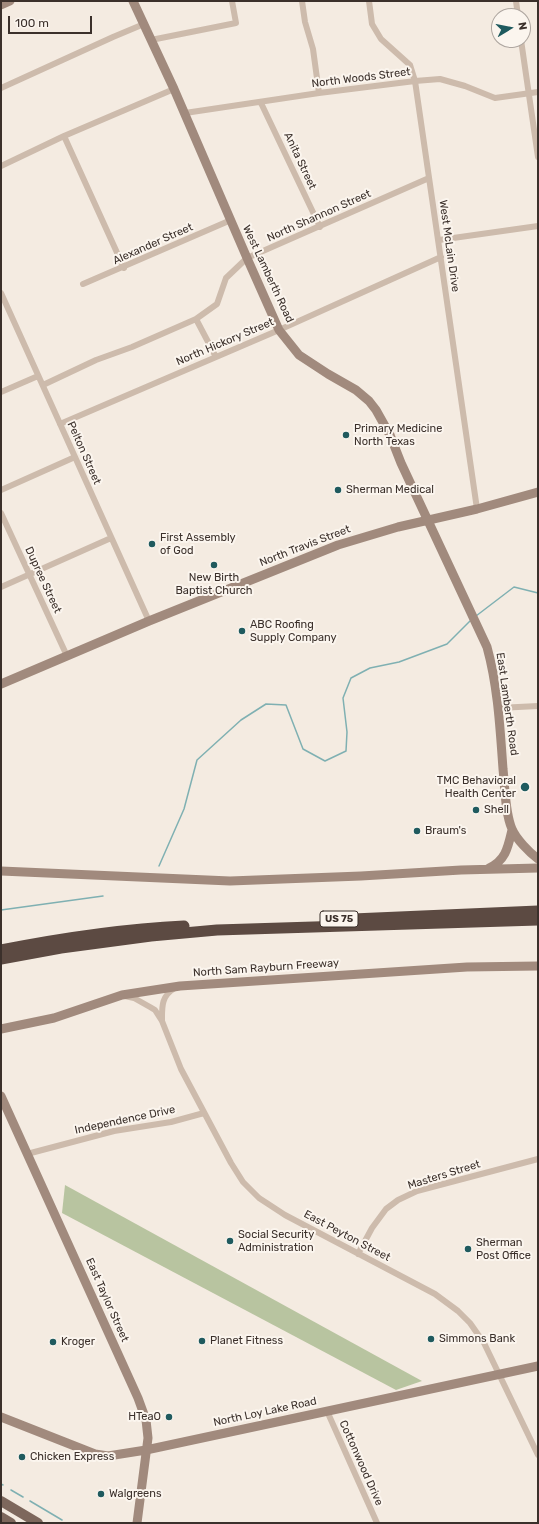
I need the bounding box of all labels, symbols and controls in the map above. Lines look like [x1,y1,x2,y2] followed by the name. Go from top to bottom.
[10,8,94,34] scale bar
[491,8,531,48] north arrow
[15,16,49,30] text: 100 m
[515,21,529,31] text: N
[311,65,411,91] street label: North Woods Street
[281,130,319,192] street label: Anita Street
[265,187,373,245] street label: North Shannon Street
[436,199,462,293] street label: West McLain Drive
[111,220,195,268] street label: Alexander Street
[240,223,296,325] street label: West Lamberth Road
[174,315,276,369] street label: North Hickory Street
[64,419,104,487] street label: Pelton Street
[354,422,442,448] place label: Primary Medicine North Texas
[341,430,351,440] marker: Primary Medicine North Texas
[346,483,434,497] place label: Sherman Medical
[333,485,343,495] marker: Sherman Medical
[258,523,352,569] street label: North Travis Street
[160,531,236,557] place label: First Assembly of God
[147,539,157,549] marker: First Assembly of God
[22,545,64,615] street label: Dupree Street
[209,560,219,570] marker: New Birth Baptist Church
[176,571,252,597] place label: New Birth Baptist Church
[250,618,337,644] place label: ABC Roofing Supply Company
[237,626,247,636] marker: ABC Roofing Supply Company
[493,652,521,756] street label: East Lamberth Road
[437,774,516,800] place label: TMC Behavioral Health Center
[519,781,531,793] marker: TMC Behavioral Health Center
[484,803,509,817] place label: Shell
[471,805,481,815] marker: Shell
[425,824,466,838] place label: Braum's
[412,826,422,836] marker: Braum's
[320,911,358,927] road number: US 75
[193,956,339,980] street label: North Sam Rayburn Freeway
[73,1103,177,1137] street label: Independence Drive
[406,1158,482,1192] street label: Masters Street
[301,1208,393,1264] street label: East Peyton Street
[238,1228,314,1254] place label: Social Security Administration
[225,1236,235,1246] marker: Social Security Administration
[476,1236,531,1262] place label: Sherman Post Office
[463,1244,473,1254] marker: Sherman Post Office
[83,1256,131,1344] street label: East Taylor Street
[439,1332,515,1346] place label: Simmons Bank
[210,1334,283,1348] place label: Planet Fitness
[426,1334,436,1344] marker: Simmons Bank
[61,1335,95,1349] place label: Kroger
[197,1336,207,1346] marker: Planet Fitness
[48,1337,58,1347] marker: Kroger
[212,1395,318,1429] street label: North Loy Lake Road
[128,1410,161,1424] place label: HTeaO
[164,1412,174,1422] marker: HTeaO
[336,1418,386,1508] street label: Cottonwood Drive
[30,1450,114,1464] place label: Chicken Express
[17,1452,27,1462] marker: Chicken Express
[109,1487,162,1501] place label: Walgreens
[96,1489,106,1499] marker: Walgreens

